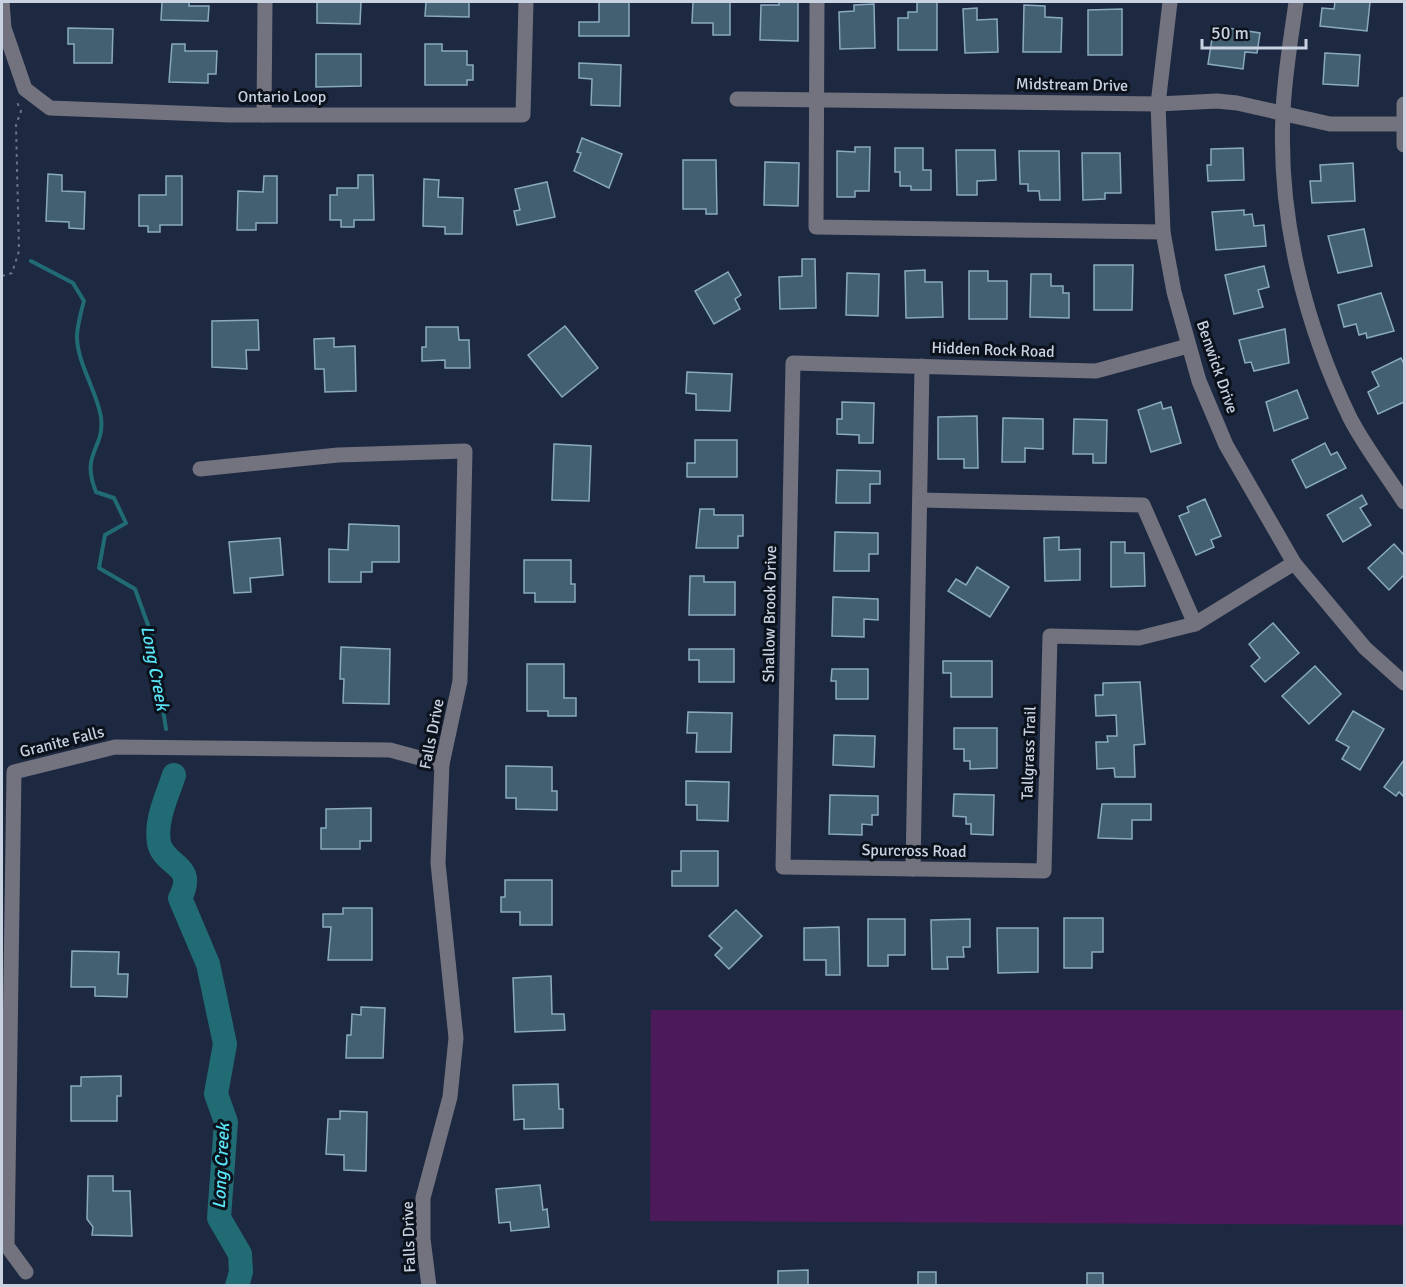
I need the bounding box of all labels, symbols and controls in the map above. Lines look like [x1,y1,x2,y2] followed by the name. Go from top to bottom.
[1202,12,1306,50] scale bar
[1211,22,1249,44] text: 50 m
[1016,74,1128,96] street label: Midstream Drive
[238,87,326,107] street label: Ontario Loop
[1192,318,1242,416] street label: Benwick Drive
[931,338,1055,362] street label: Hidden Rock Road
[759,545,781,683] street label: Shallow Brook Drive
[136,624,174,714] water label: Long Creek
[415,697,449,771] street label: Falls Drive
[1017,705,1041,800] street label: Tallgrass Trail
[18,722,106,762] street label: Granite Falls
[861,840,967,862] street label: Spurcross Road
[208,1121,234,1209] water label: Long Creek
[398,1201,420,1273] street label: Falls Drive

